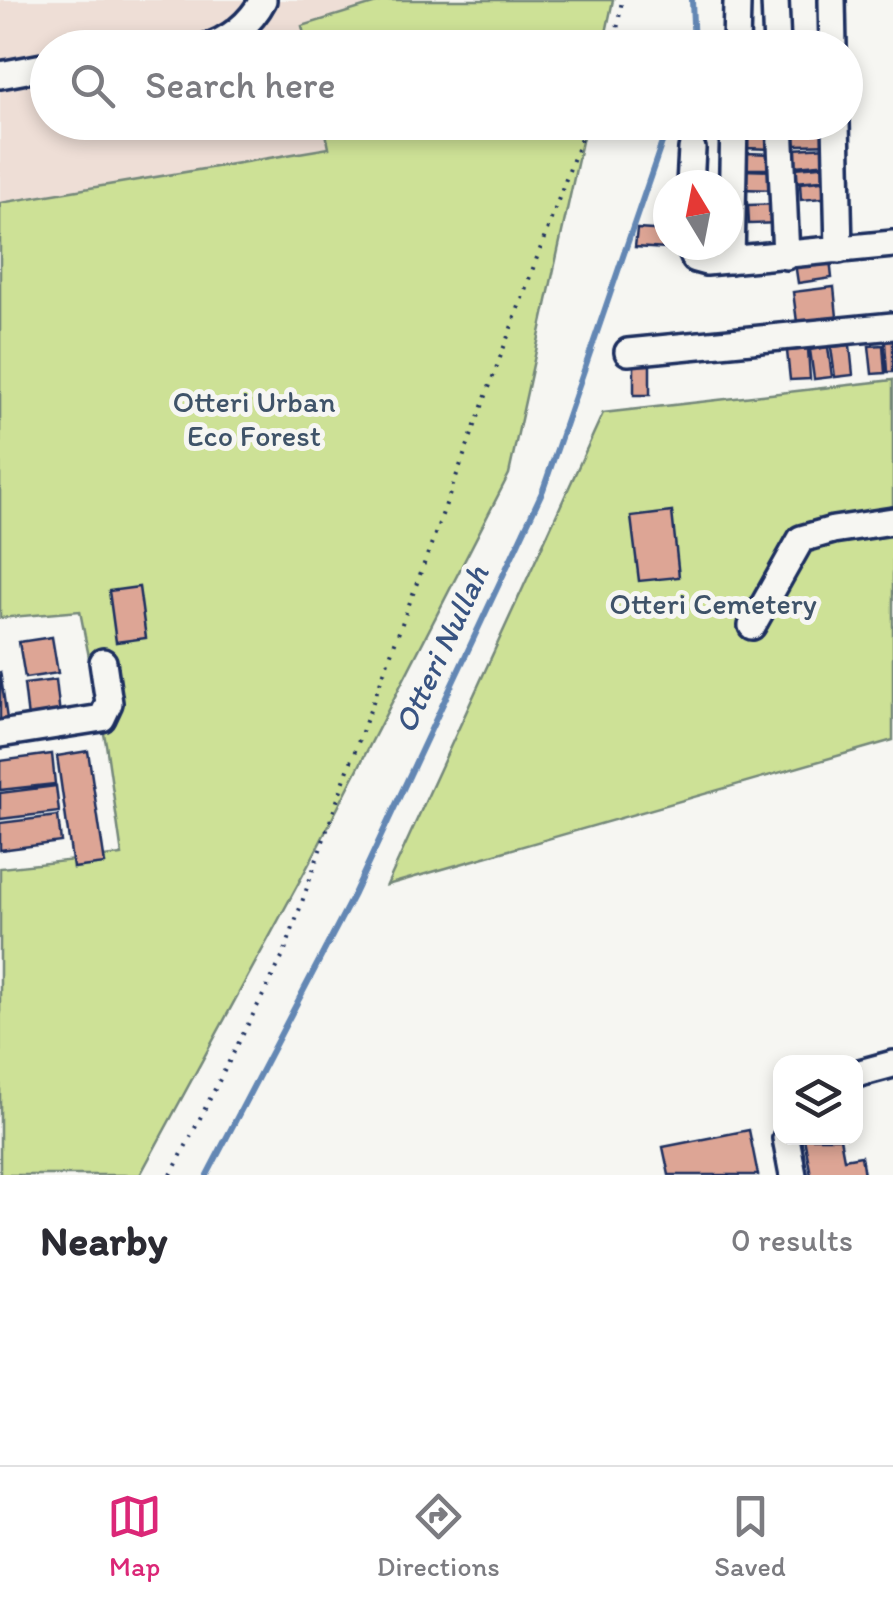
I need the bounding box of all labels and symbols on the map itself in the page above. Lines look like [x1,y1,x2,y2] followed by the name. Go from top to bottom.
[653,170,743,260] north arrow
[172,383,336,454] park label: Otteri Urban Eco Forest
[386,558,497,739] water label: Otteri Nullah
[609,585,817,622] park label: Otteri Cemetery

